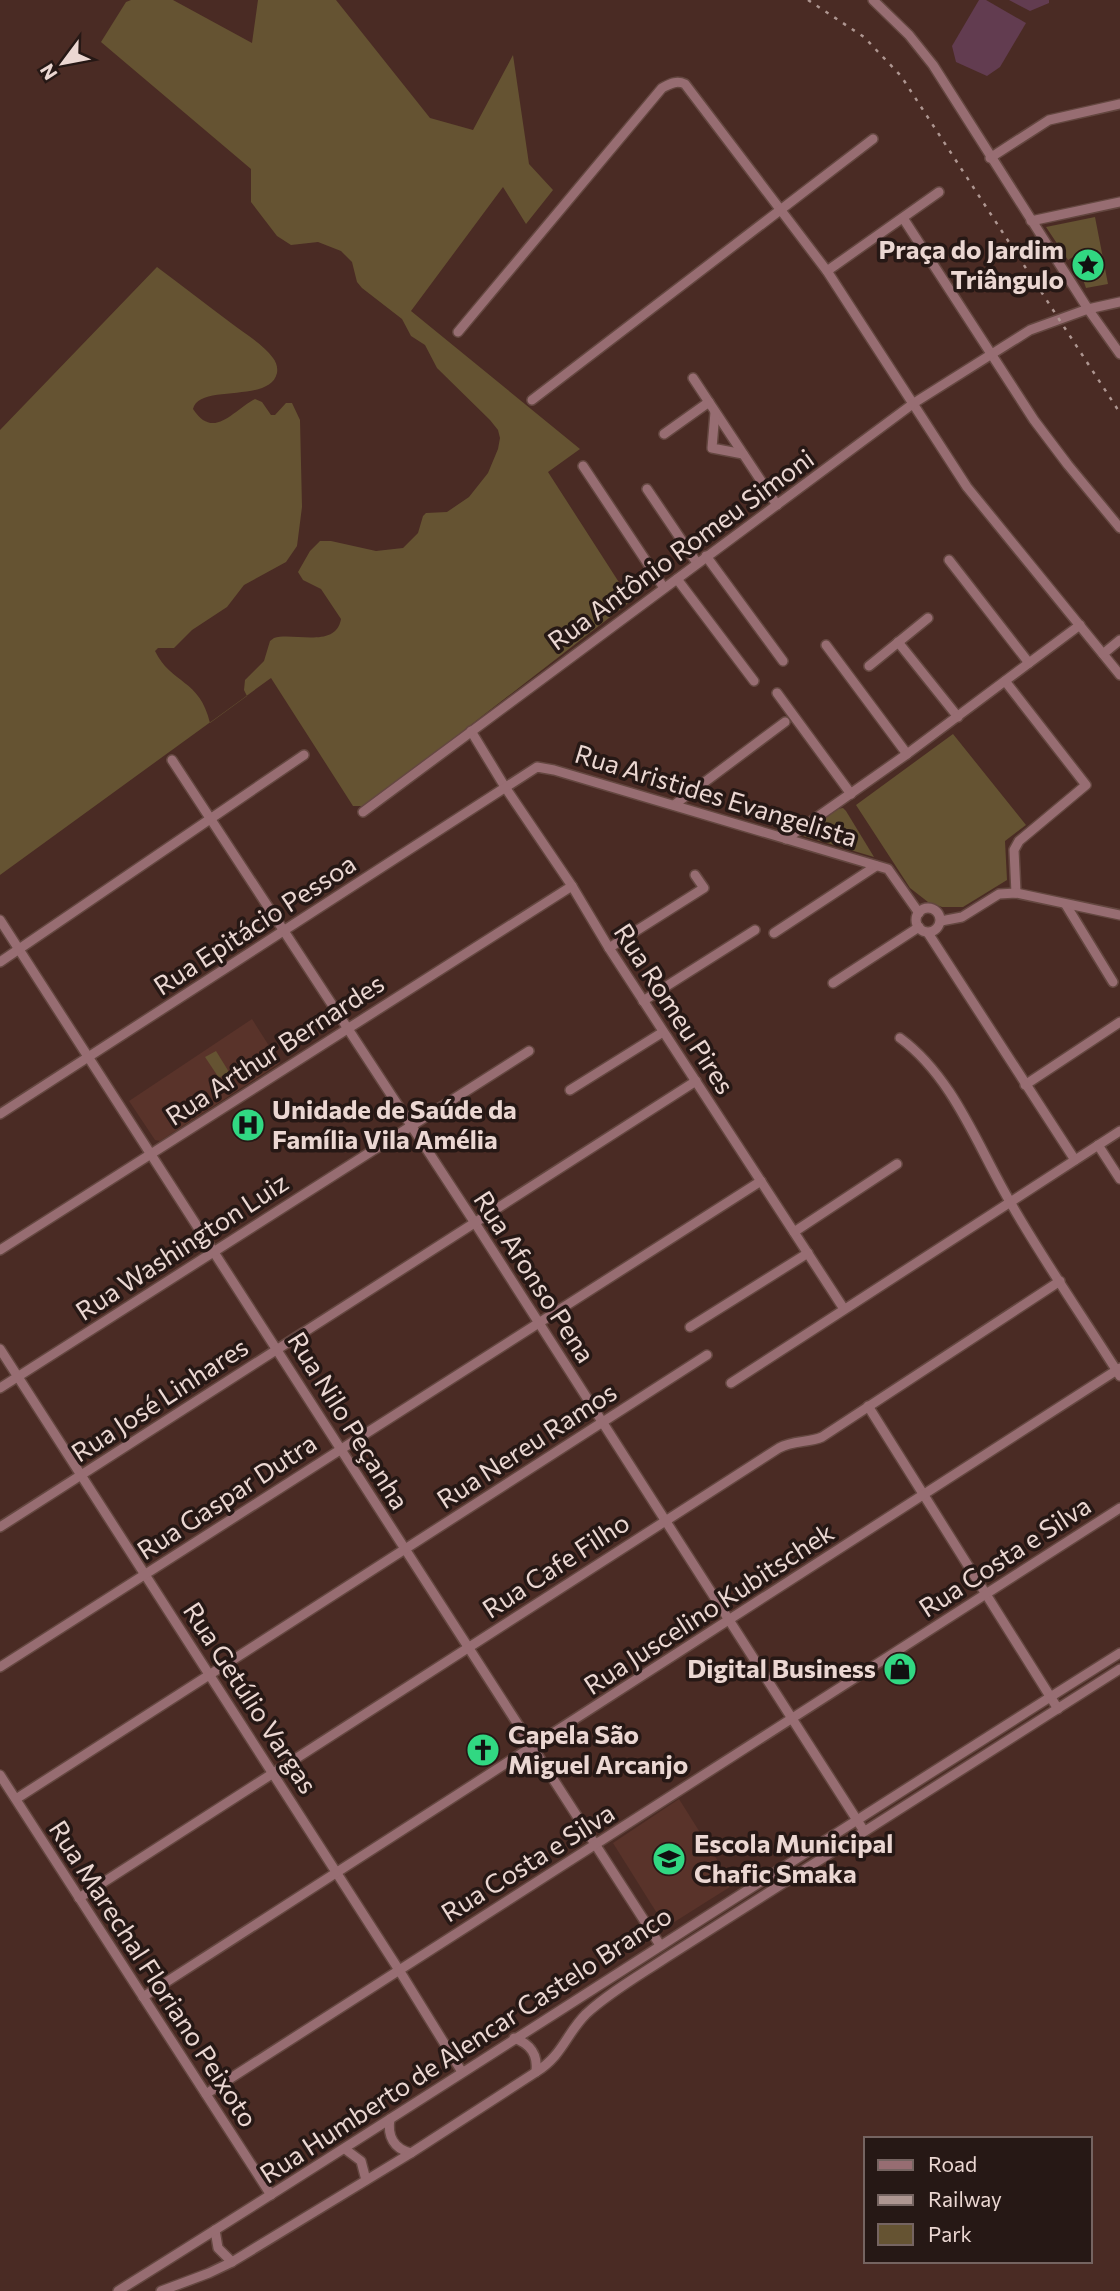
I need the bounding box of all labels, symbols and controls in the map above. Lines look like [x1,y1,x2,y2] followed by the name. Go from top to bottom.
[28,28,98,98] north arrow
[35,60,62,84] text: N
[878,233,1064,294] place label: Praça do Jardim Triângulo
[1069,246,1107,284] place icon: Praça do Jardim Triângulo
[541,442,819,656] street label: Rua Antônio Romeu Simoni
[572,737,861,852] street label: Rua Aristides Evangelista
[147,847,361,1001] street label: Rua Epitácio Pessoa
[609,917,742,1099] street label: Rua Romeu Pires
[159,967,389,1131] street label: Rua Arthur Bernardes
[272,1093,517,1154] place label: Unidade de Saúde da Família Vila Amélia
[229,1106,267,1144] hospital icon: Unidade de Saúde da Família Vila Amélia
[69,1166,293,1326] street label: Rua Washington Luiz
[468,1185,602,1368] street label: Rua Afonso Pena
[282,1326,416,1515] street label: Rua Nilo Peçanha
[65,1330,253,1467] street label: Rua José Linhares
[431,1375,622,1514] street label: Rua Nereu Ramos
[131,1426,322,1565] street label: Rua Gaspar Dutra
[913,1489,1096,1623] street label: Rua Costa e Silva
[476,1506,634,1624] street label: Rua Cafe Filho
[578,1515,839,1700] street label: Rua Juscelino Kubitschek
[178,1596,325,1799] street label: Rua Getúlio Vargas
[881,1650,919,1688] shop icon: Digital Business
[687,1652,876,1683] place label: Digital Business
[508,1718,688,1779] place label: Capela São Miguel Arcanjo
[464,1731,502,1769] church icon: Capela São Miguel Arcanjo
[435,1796,620,1927] street label: Rua Costa e Silva
[43,1814,265,2132] street label: Rua Marechal Floriano Peixoto
[694,1827,893,1888] place label: Escola Municipal Chafic Smaka
[650,1840,688,1878] school or university icon: Escola Municipal Chafic Smaka
[254,1899,677,2189] street label: Rua Humberto de Alencar Castelo Branco
[864,2137,1092,2263] legend
[928,2151,977,2176] text: Road
[928,2186,1002,2211] text: Railway
[928,2221,972,2246] text: Park

